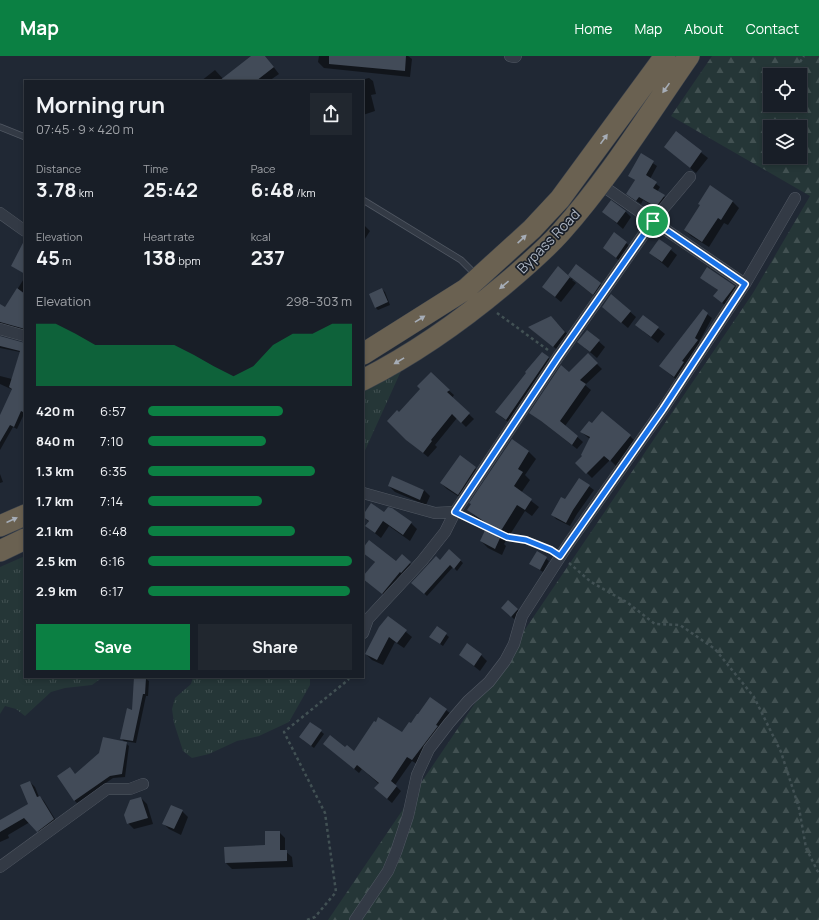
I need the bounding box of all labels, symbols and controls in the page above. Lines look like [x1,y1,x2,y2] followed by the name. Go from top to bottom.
[20,15,59,41] text: Map
[575,19,612,38] text: Home
[634,19,662,38] text: Map
[684,19,724,38] text: About
[746,19,799,38] text: Contact
[763,68,807,164] map controls
[763,68,807,112] button: locate
[663,82,670,94] one-way arrow
[36,90,165,120] text: Morning run
[310,93,352,135] button: share
[36,120,134,138] text: 07:45 · 9 × 420 m
[763,120,807,164] button: layers
[600,133,608,144] one-way arrow
[36,161,81,176] text: Distance
[143,161,168,176] text: Time
[251,161,276,176] text: Pace
[36,176,77,203] text: 3.78
[143,176,198,203] text: 25:42
[251,176,294,203] text: 6:48
[77,185,94,200] text: km
[294,185,316,200] text: /km
[636,204,670,238] pin
[512,205,584,277] street label: Bypass Road
[642,210,664,232] icon: arrive
[36,229,82,244] text: Elevation
[143,229,194,244] text: Heart rate
[251,229,271,244] text: kcal
[517,234,527,244] one-way arrow
[36,244,60,271] text: 45
[143,244,176,271] text: 138
[251,244,285,271] text: 237
[60,253,71,268] text: m
[176,253,201,268] text: bpm
[499,280,510,289] one-way arrow
[36,292,91,310] text: Elevation
[286,292,352,310] text: 298–303 m
[414,315,425,322] one-way arrow
[393,357,405,364] one-way arrow
[36,402,75,420] text: 420 m
[100,402,126,420] text: 6:57
[36,432,75,450] text: 840 m
[100,432,123,450] text: 7:10
[36,462,74,480] text: 1.3 km
[100,462,127,480] text: 6:35
[36,492,73,510] text: 1.7 km
[100,492,123,510] text: 7:14
[7,517,18,523] one-way arrow
[36,522,73,540] text: 2.1 km
[100,522,127,540] text: 6:48
[36,552,77,570] text: 2.5 km
[100,552,125,570] text: 6:16
[36,582,77,600] text: 2.9 km
[100,582,124,600] text: 6:17
[36,624,190,670] button: Save
[198,624,352,670] button: Share

